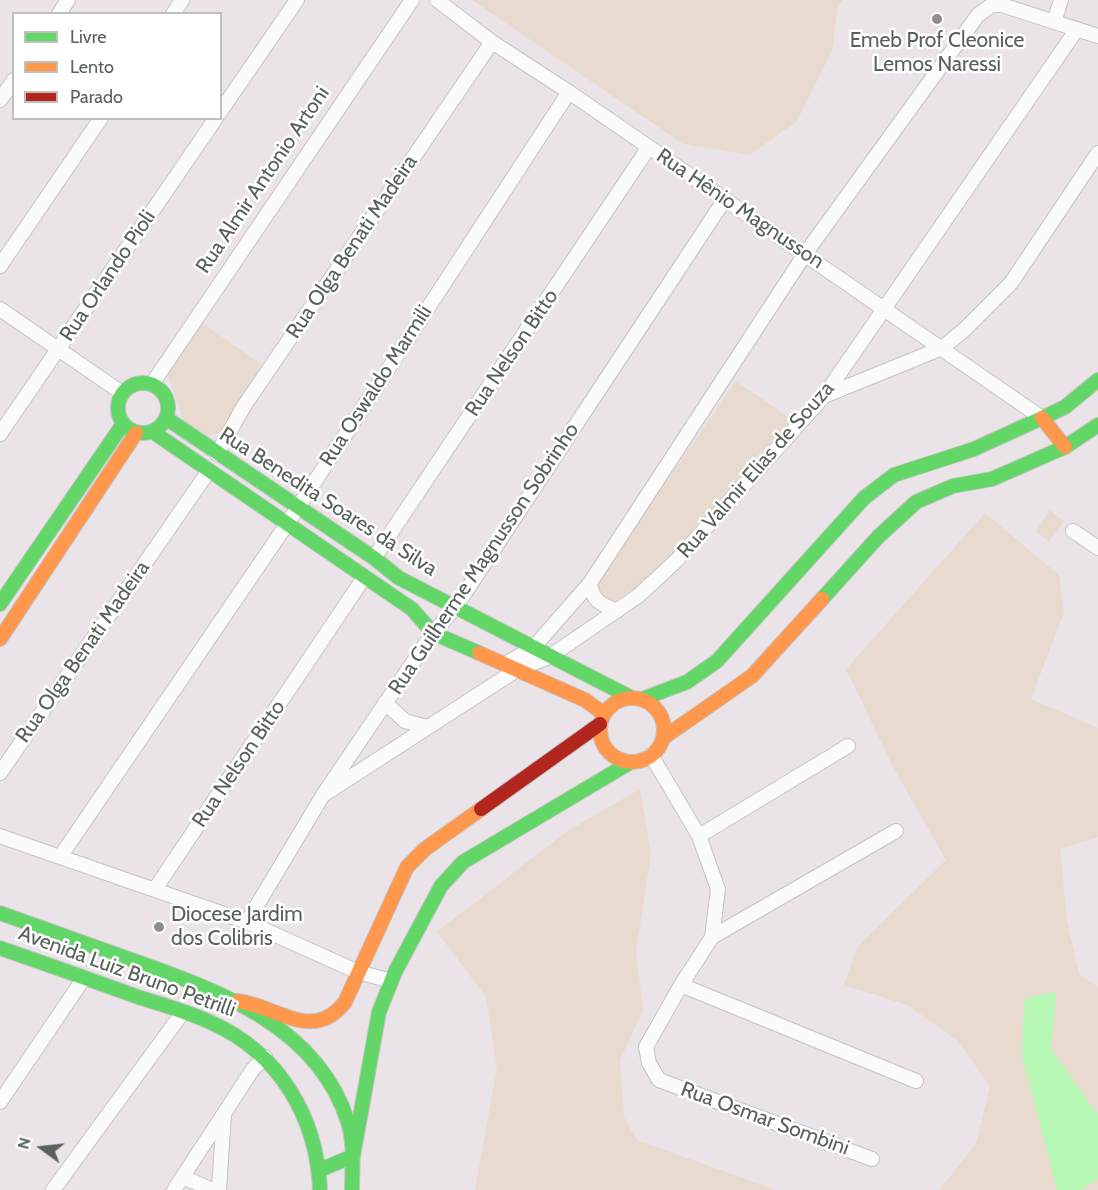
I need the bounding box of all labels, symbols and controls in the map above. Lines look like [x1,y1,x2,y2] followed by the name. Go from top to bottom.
[12,12,222,120] legend
[930,12,944,26] marker: Emeb Prof Cleonice Lemos Naressi
[70,26,106,48] text: Livre
[850,28,1024,78] place label: Emeb Prof Cleonice Lemos Naressi
[70,56,114,78] text: Lento
[191,82,335,278] street label: Rua Almir Antonio Artoni
[70,86,123,108] text: Parado
[651,144,829,274] street label: Rua Hênio Magnusson
[281,150,423,344] street label: Rua Olga Benati Madeira
[55,206,161,346] street label: Rua Orlando Pioli
[460,285,564,421] street label: Rua Nelson Bitto
[315,301,437,471] street label: Rua Oswaldo Marmili
[672,376,840,564] street label: Rua Valmir Elias de Souza
[383,418,585,700] street label: Rua Guilherme Magnusson Sobrinho
[214,422,442,582] street label: Rua Benedita Soares da Silva
[11,556,155,748] street label: Rua Olga Benati Madeira
[187,696,291,832] street label: Rua Nelson Bitto
[171,902,303,952] place label: Diocese Jardim dos Colibris
[152,920,166,934] marker: Diocese Jardim dos Colibris
[15,921,239,1023] street label: Avenida Luiz Bruno Petrilli
[677,1077,853,1161] street label: Rua Osmar Sombini
[12,1118,72,1178] north arrow
[13,1135,35,1151] text: N

